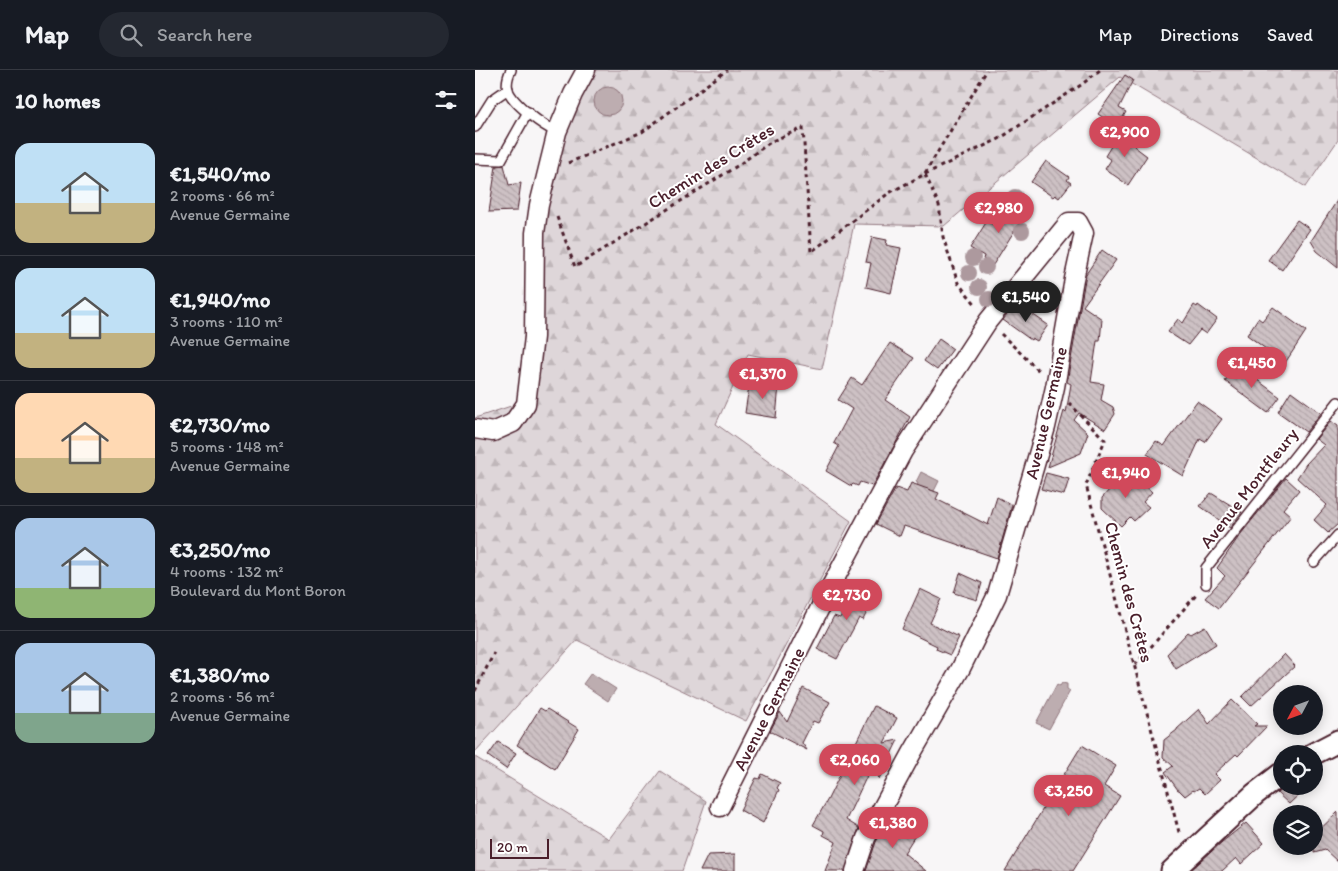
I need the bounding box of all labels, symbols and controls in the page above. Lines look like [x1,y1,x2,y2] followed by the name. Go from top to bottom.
[99,12,449,57] search box
[25,20,69,49] text: Map
[117,21,145,49] icon: search
[157,23,252,46] text: Search here
[1099,24,1132,46] text: Map
[1160,24,1239,46] text: Directions
[1267,24,1313,46] text: Saved
[432,86,460,114] icon: filters
[15,88,101,113] text: 10 homes
[1084,116,1166,158] pin: €2,900
[644,118,778,214] street label: Chemin des Crêtes
[1100,122,1150,141] text: €2,900
[170,161,270,186] text: €1,540/mo
[55,163,115,223] icon: home
[170,186,275,205] text: 2 rooms · 66 m²
[958,191,1040,234] pin: €2,980
[975,198,1023,217] text: €2,980
[170,205,290,224] text: Avenue Germaine
[985,280,1067,323] pin: €1,540
[170,287,270,312] text: €1,940/mo
[1002,287,1050,306] text: €1,540
[55,288,115,348] icon: home
[170,312,283,331] text: 3 rooms · 110 m²
[170,331,290,350] text: Avenue Germaine
[1020,345,1072,481] street label: Avenue Germaine
[1211,346,1293,389] pin: €1,450
[1228,353,1276,372] text: €1,450
[722,358,804,400] pin: €1,370
[740,364,786,383] text: €1,370
[170,412,270,437] text: €2,730/mo
[55,413,115,473] icon: home
[1195,423,1303,553] street label: Avenue Montfleury
[170,437,284,456] text: 5 rooms · 148 m²
[170,456,290,475] text: Avenue Germaine
[1085,456,1167,499] pin: €1,940
[1102,463,1150,482] text: €1,940
[1100,519,1158,665] street label: Chemin des Crêtes
[170,537,271,562] text: €3,250/mo
[55,538,115,598] icon: home
[170,562,284,581] text: 4 rooms · 132 m²
[806,578,888,621] pin: €2,730
[170,581,346,600] text: Boulevard du Mont Boron
[823,585,871,604] text: €2,730
[729,644,809,774] street label: Avenue Germaine
[170,662,270,687] text: €1,380/mo
[55,663,115,723] icon: home
[1273,685,1323,735] north arrow
[1273,685,1323,855] map controls
[170,687,275,706] text: 2 rooms · 56 m²
[170,706,290,725] text: Avenue Germaine
[814,744,896,786] pin: €2,060
[1273,745,1323,795] button: locate
[830,750,880,769] text: €2,060
[1028,774,1110,817] pin: €3,250
[1045,781,1093,800] text: €3,250
[1273,805,1323,855] button: layers
[852,806,934,849] pin: €1,380
[869,813,917,832] text: €1,380
[490,836,549,859] scale bar
[497,839,528,856] text: 20 m

